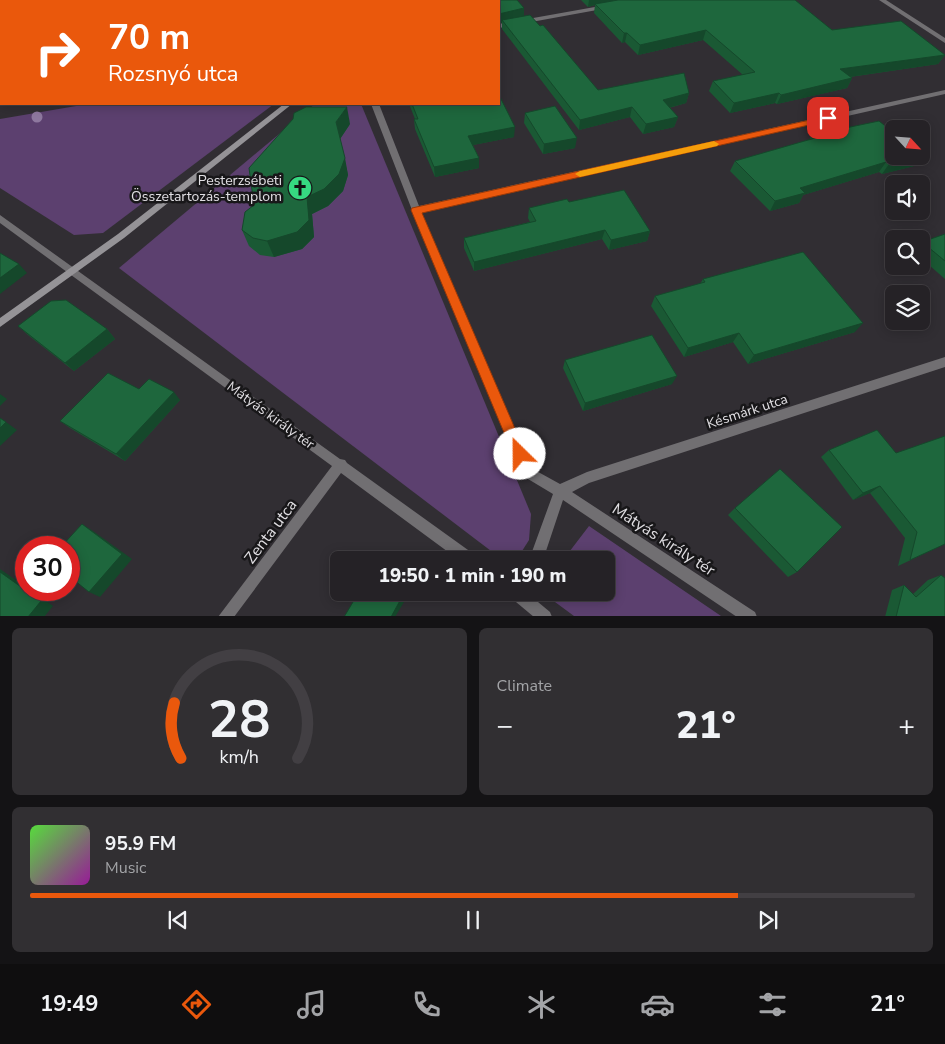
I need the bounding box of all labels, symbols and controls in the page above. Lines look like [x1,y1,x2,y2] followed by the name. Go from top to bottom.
[108,14,190,61] text: 70 m
[25,20,90,85] icon: right
[108,59,238,89] text: Rozsnyó utca
[807,97,849,139] pin
[814,104,842,132] icon: arrive
[885,120,930,165] north arrow
[885,120,930,330] map controls
[131,171,282,206] place label: Pesterzsébeti Összetartozás-templom
[287,175,313,201] church icon: Pesterzsébeti Összetartozás-templom
[885,175,930,220] button: sound
[885,230,930,275] button: search
[885,285,930,330] button: layers
[223,377,318,454] street label: Mátyás király tér
[704,389,790,434] street label: Késmárk utca
[493,427,545,479] position arrow
[239,495,302,568] street label: Zenta utca
[608,498,719,582] street label: Mátyás király tér
[15,536,80,601] speed limit sign: 30
[379,563,566,589] text: 19:50 · 1 min · 190 m
[497,675,552,697] text: Climate
[208,684,270,755] text: 28
[676,700,736,751] text: 21°
[497,707,513,745] text: −
[898,707,915,745] text: +
[220,745,259,769] text: km/h
[105,831,176,857] text: 95.9 FM
[105,857,146,879] text: Music
[164,906,192,934] icon: previous
[459,906,487,934] icon: pause
[754,906,782,934] icon: next
[179,987,214,1022] icon: directions
[294,987,329,1022] icon: music
[409,987,444,1022] icon: phone
[524,987,559,1022] icon: climate
[640,987,675,1022] icon: car
[755,987,790,1022] icon: filters
[40,989,98,1019] text: 19:49
[870,989,905,1019] text: 21°

